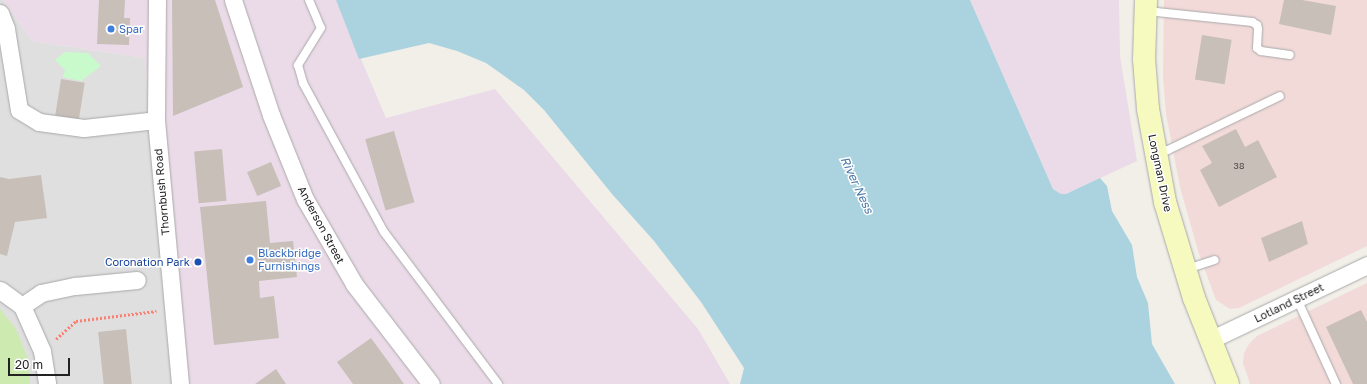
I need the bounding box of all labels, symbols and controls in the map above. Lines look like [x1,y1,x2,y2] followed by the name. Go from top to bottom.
[119,22,143,36] place label: Spar
[106,24,116,34] marker: Spar
[1145,133,1175,213] street label: Longman Drive
[152,148,172,236] street label: Thornbush Road
[838,154,876,216] water label: River Ness
[1234,161,1244,171] house number: 38
[295,184,347,266] street label: Anderson Street
[258,247,321,273] place label: Blackbridge Furnishings
[105,255,190,269] place label: Coronation Park
[245,255,255,265] marker: Blackbridge Furnishings
[193,257,203,267] marker: Coronation Park
[1252,280,1326,326] street label: Lotland Street
[10,350,72,376] scale bar
[15,357,43,372] text: 20 m

